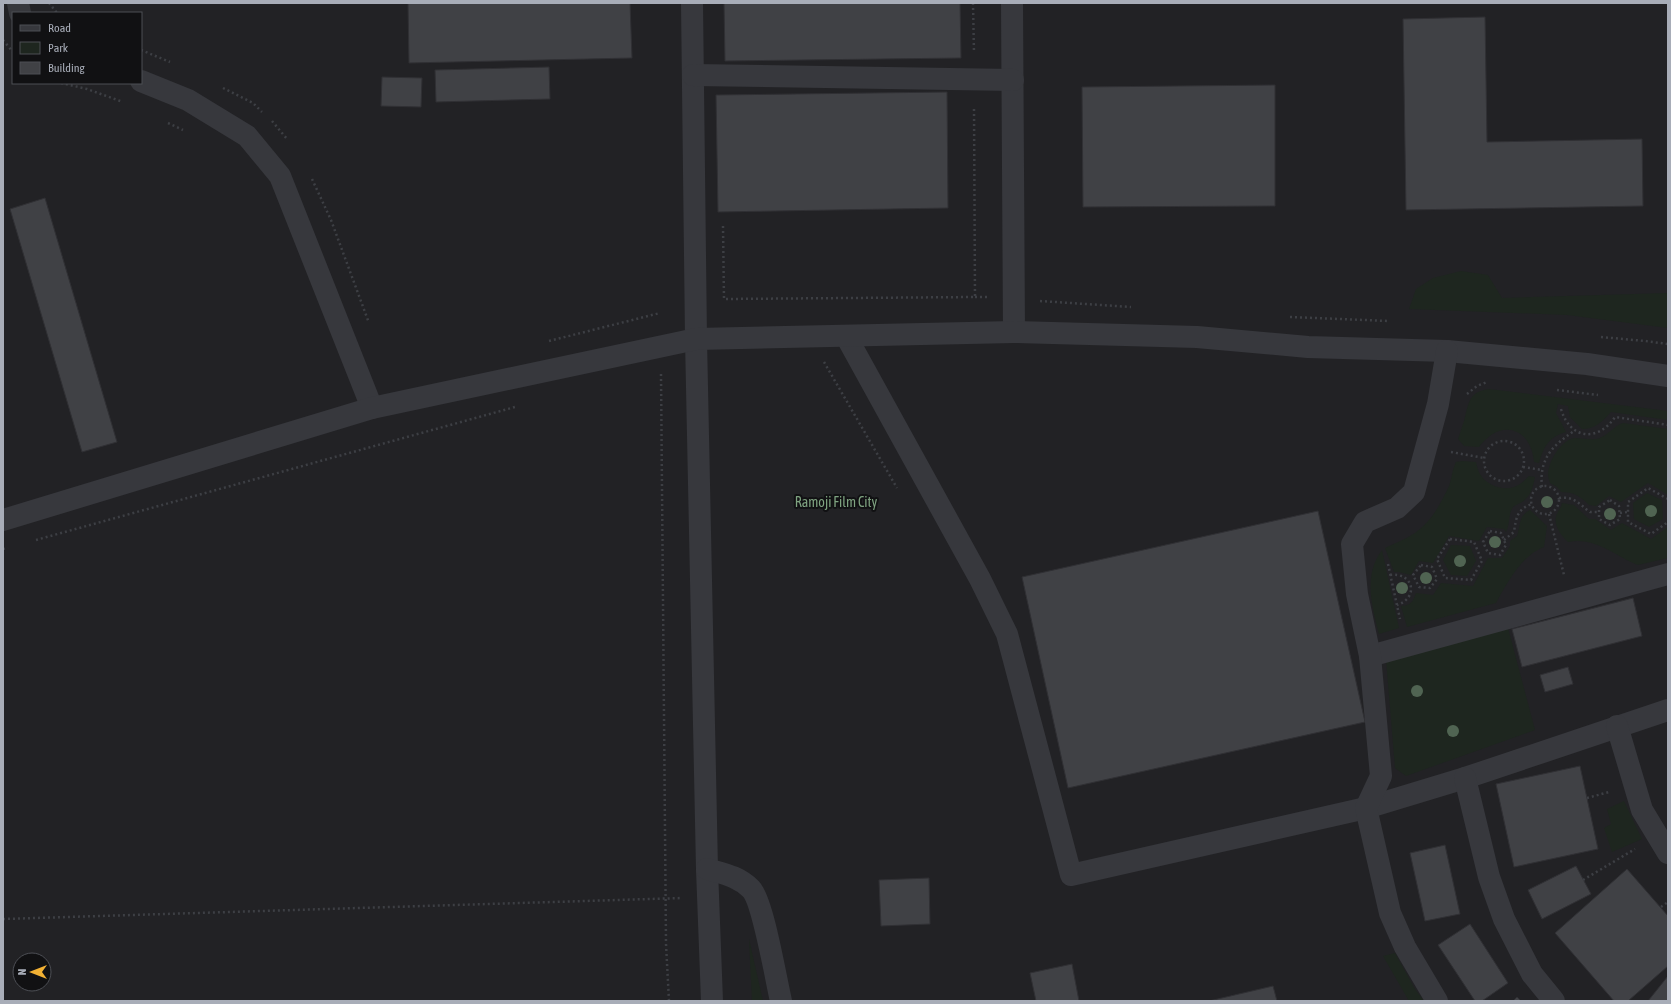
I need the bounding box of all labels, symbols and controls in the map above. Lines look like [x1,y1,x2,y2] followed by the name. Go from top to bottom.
[12,12,142,84] legend
[48,21,71,35] text: Road
[48,41,69,55] text: Park
[48,61,86,75] text: Building
[795,494,877,510] park label: Ramoji Film City
[12,952,52,992] north arrow
[16,969,28,975] text: N

